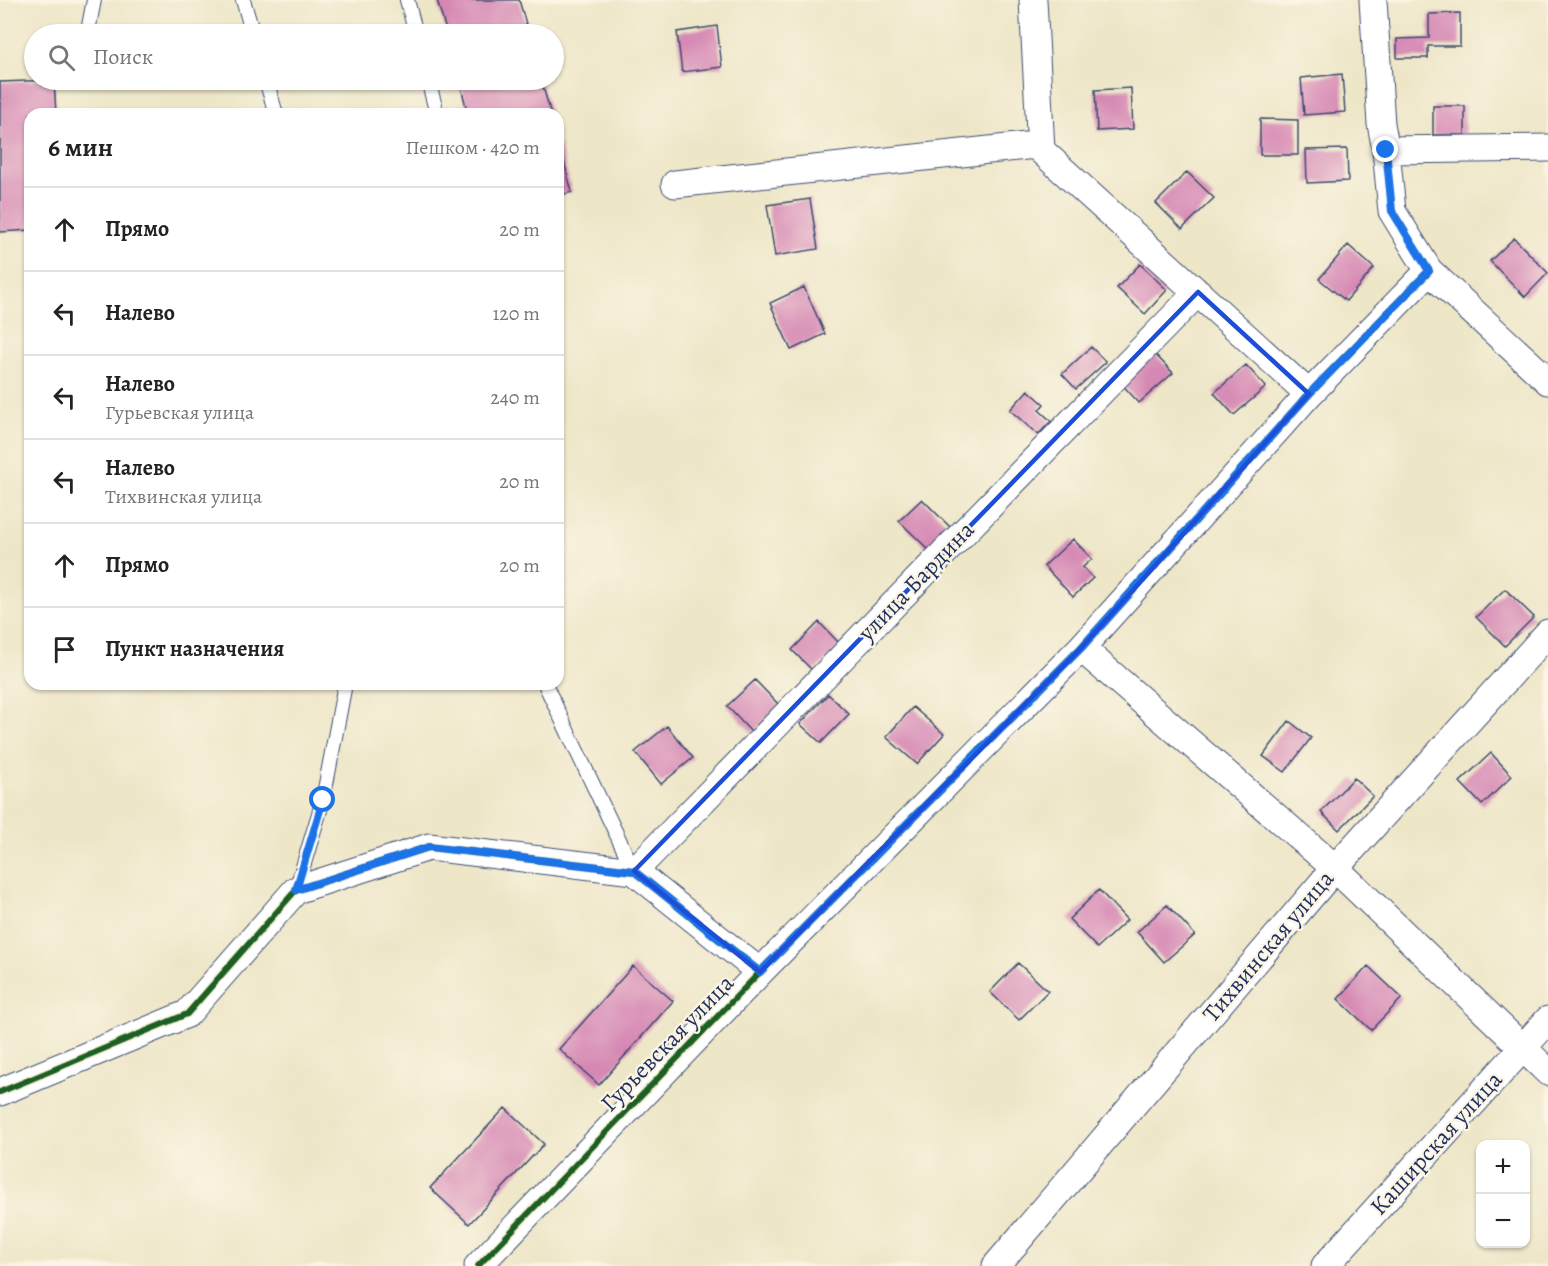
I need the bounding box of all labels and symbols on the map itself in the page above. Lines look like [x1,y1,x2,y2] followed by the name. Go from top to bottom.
[1372,136,1398,162] route end
[850,514,981,649] street label: улица Бардина
[309,786,335,812] route start
[1195,863,1341,1029] street label: Тихвинская улица
[593,967,741,1119] street label: Гурьевская улица
[1363,1064,1509,1222] street label: Каширская улица

